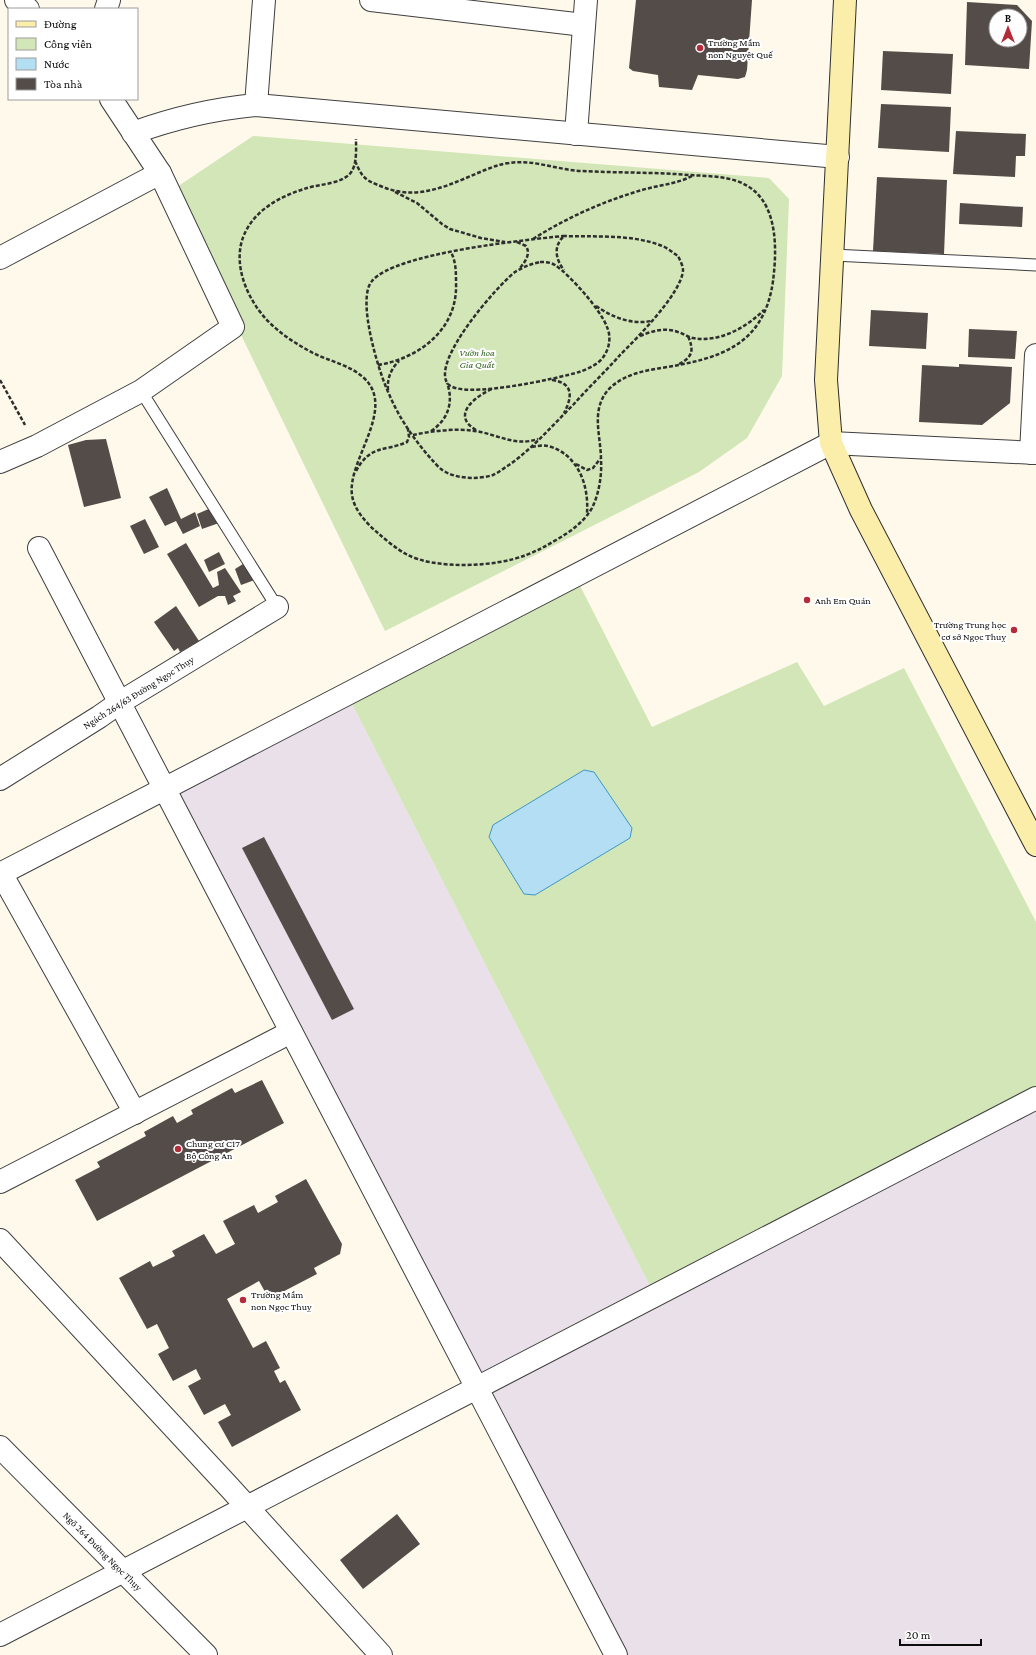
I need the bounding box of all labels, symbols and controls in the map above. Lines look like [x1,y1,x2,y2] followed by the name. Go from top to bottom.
[8,8,138,100] legend
[988,8,1028,48] north arrow
[1005,12,1012,24] text: B
[44,17,77,31] text: Đường
[44,37,92,51] text: Công viên
[708,37,773,60] place label: Trường Mầm non Nguyệt Quế
[695,43,705,53] marker: Trường Mầm non Nguyệt Quế
[44,57,69,71] text: Nước
[44,77,83,91] text: Tòa nhà
[459,347,496,370] park label: Vườn hoa Gia Quất
[802,595,812,605] marker: Anh Em Quán
[815,595,871,606] place label: Anh Em Quán
[934,619,1007,642] place label: Trường Trung học cơ sở Ngọc Thuỵ
[1009,625,1019,635] marker: Trường Trung học cơ sở Ngọc Thuỵ
[81,654,196,731] street label: Ngách 264/63 Đường Ngọc Thụy
[186,1138,240,1161] place label: Chung cư C17 Bộ Công An
[173,1144,183,1154] marker: Chung cư C17 Bộ Công An
[251,1289,312,1312] place label: Trường Mầm non Ngọc Thuỵ
[238,1295,248,1305] marker: Trường Mầm non Ngọc Thuỵ
[61,1510,145,1593] street label: Ngõ 264 Đường Ngọc Thụy
[900,1621,981,1647] scale bar
[906,1628,931,1642] text: 20 m

